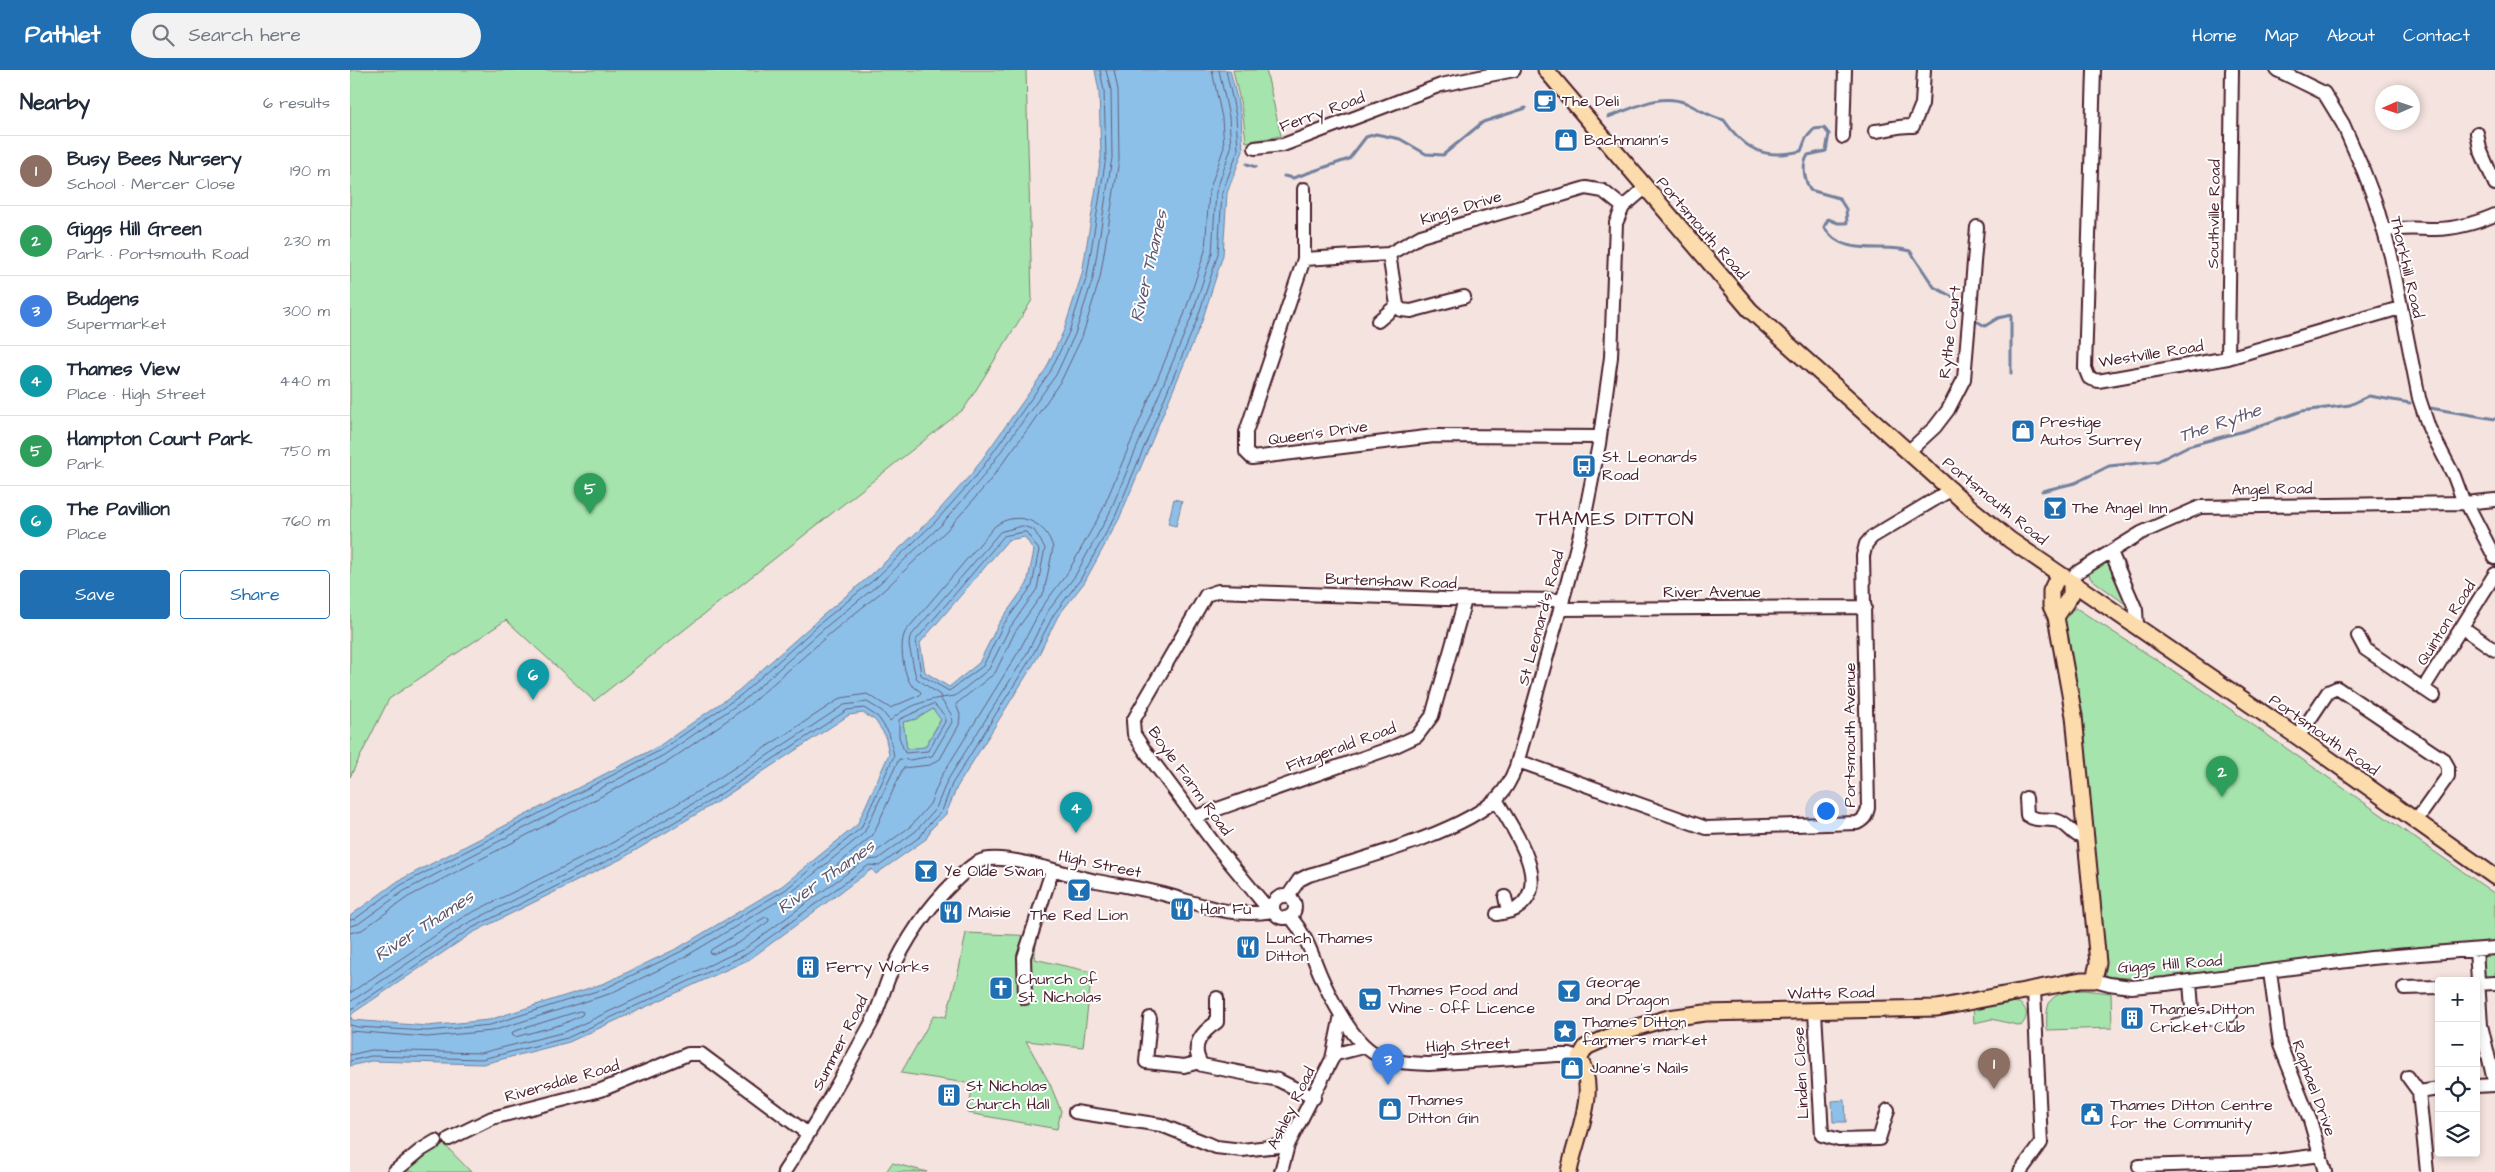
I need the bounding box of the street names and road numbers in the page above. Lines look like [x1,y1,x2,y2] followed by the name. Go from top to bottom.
[1276,86,1368,139] street label: Ferry Road
[2202,159,2226,269] street label: Southville Road
[1651,172,1753,284] street label: Portsmouth Road
[1418,185,1505,232] street label: King's Drive
[2385,214,2429,320] street label: Thorkhill Road
[1933,284,1968,380] street label: Rythe Court
[2097,335,2205,373] street label: Westville Road
[1267,415,1370,451] street label: Queen's Drive
[1938,452,2052,550] street label: Portsmouth Road
[2231,477,2313,502] street label: Angel Road
[1512,548,1570,688] street label: St Leonard's Road
[1325,568,1457,594] street label: Burtenshaw Road
[2411,576,2481,670] street label: Quinton Road
[1663,581,1761,603] street label: River Avenue
[1839,662,1861,807] street label: Portsmouth Avenue
[2265,689,2383,781] street label: Portsmouth Road
[1283,717,1399,778] street label: Fitzgerald Road
[1142,722,1237,841] street label: Boyle Farm Road
[1056,845,1144,885] street label: High Street
[2117,949,2223,980] street label: Giggs Hill Road
[1787,981,1875,1005] street label: Watts Road
[807,992,873,1094] street label: Summer Road
[1788,1026,1814,1120] street label: Linden Close
[1425,1032,1511,1059] street label: High Street
[2286,1037,2342,1139] street label: Raphael Drive
[502,1054,622,1108] street label: Riversdale Road
[1262,1063,1321,1153] street label: Ashley Road

